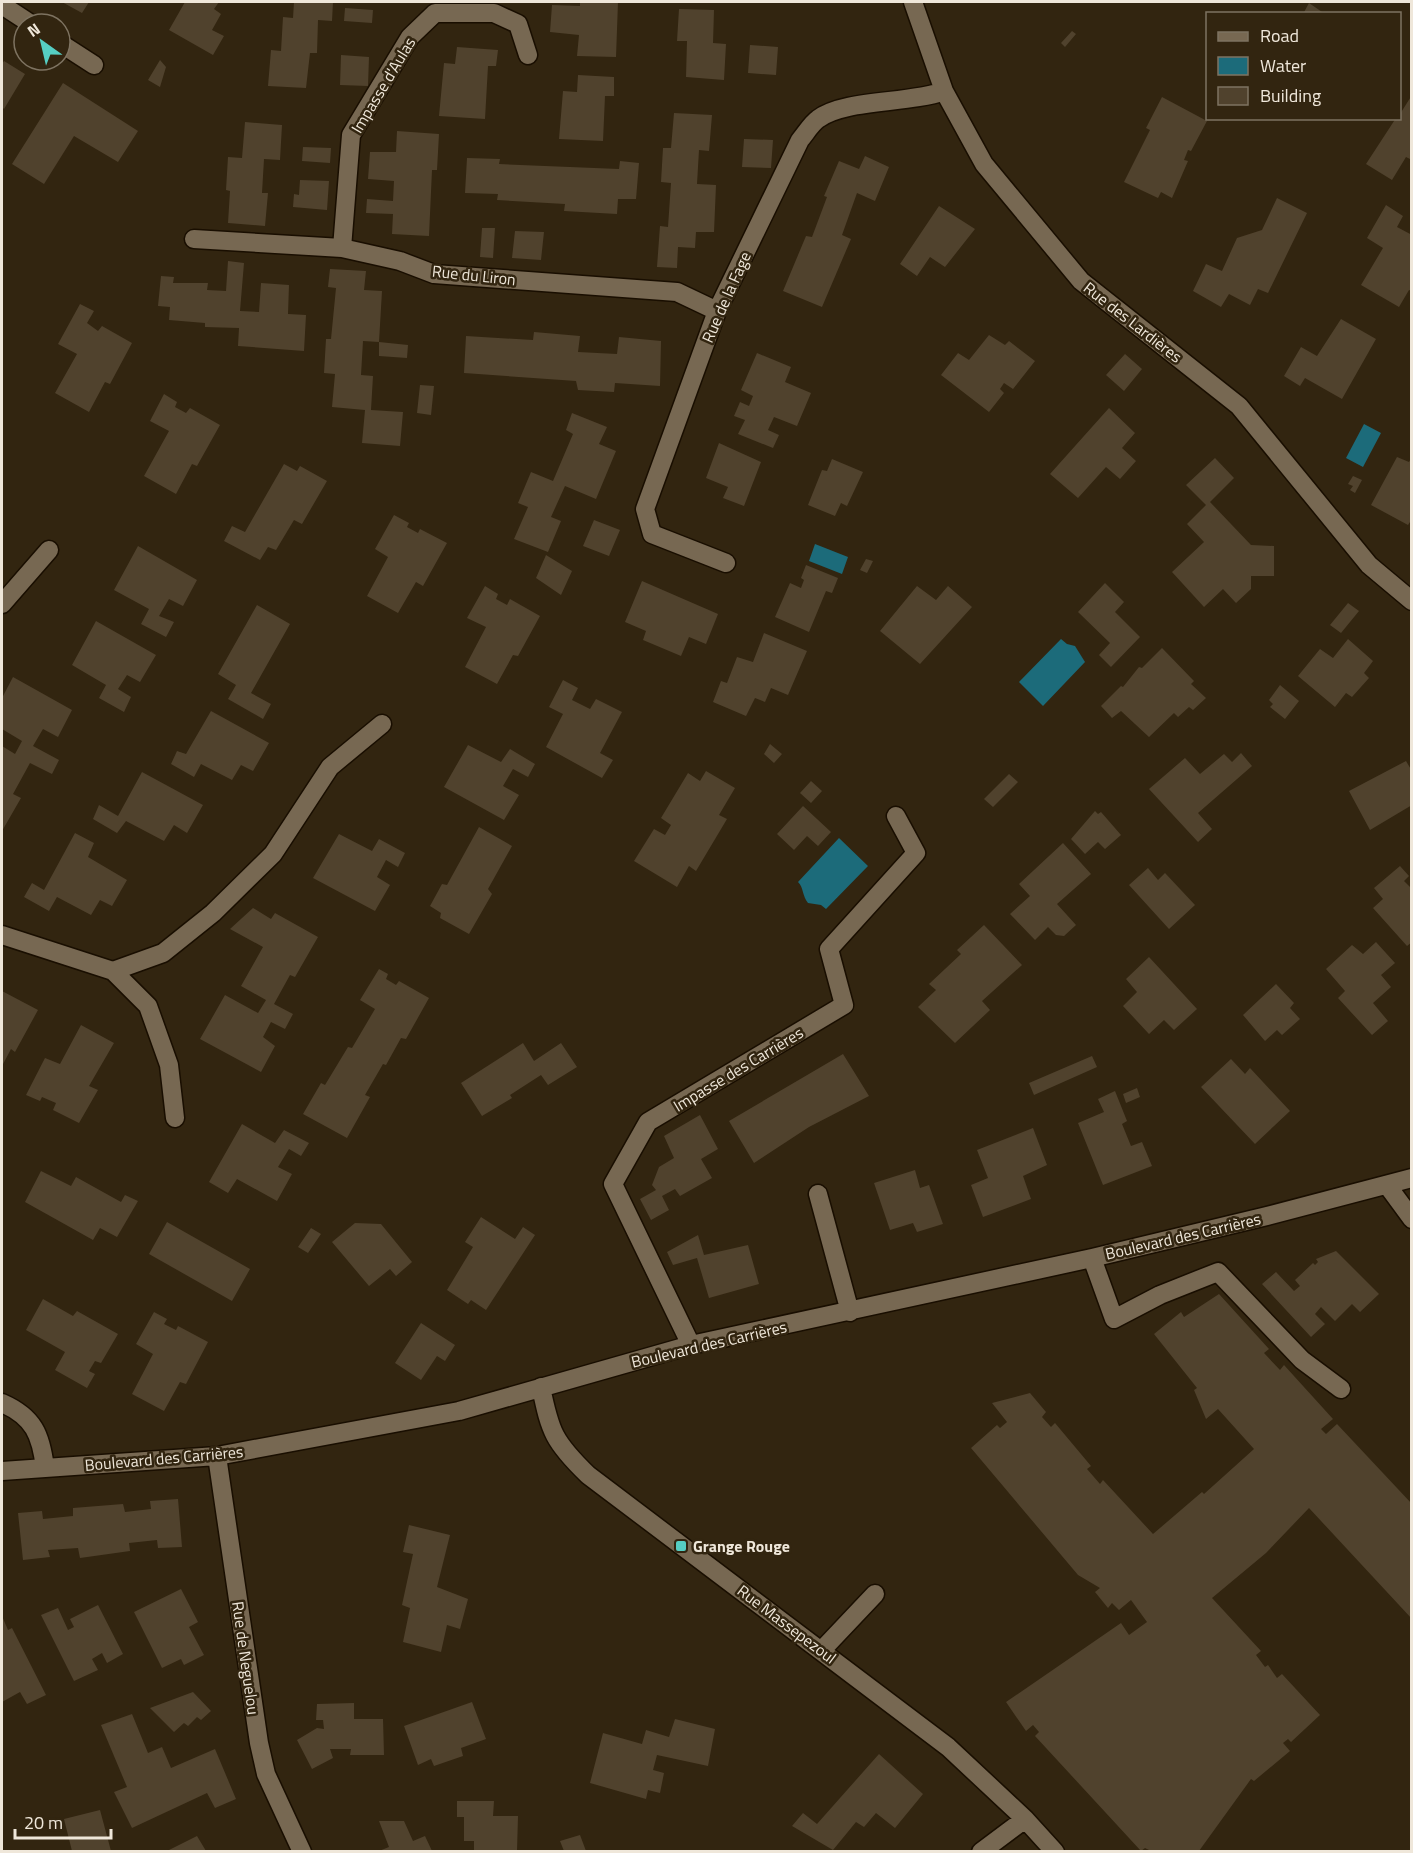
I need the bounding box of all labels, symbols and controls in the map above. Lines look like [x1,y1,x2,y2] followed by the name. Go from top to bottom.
[12,12,72,72] north arrow
[1206,12,1401,120] legend
[22,17,45,43] text: N
[1260,22,1299,49] text: Road
[345,32,421,138] street label: Impasse d'Aulas
[1260,52,1306,79] text: Water
[1260,82,1321,109] text: Building
[695,248,757,346] street label: Rue de la Fage
[431,259,517,291] street label: Rue du Liron
[1079,276,1187,368] street label: Rue des Lardières
[668,1021,808,1117] street label: Impasse des Carrières
[1103,1206,1263,1266] street label: Boulevard des Carrières
[629,1314,789,1374] street label: Boulevard des Carrières
[84,1439,244,1477] street label: Boulevard des Carrières
[693,1534,790,1558] place label: Grange Rouge
[674,1539,688,1553] marker: Grange Rouge
[732,1579,842,1669] street label: Rue Massepezoul
[226,1600,266,1716] street label: Rue de Neguelou
[15,1802,111,1840] scale bar
[24,1809,63,1836] text: 20 m

